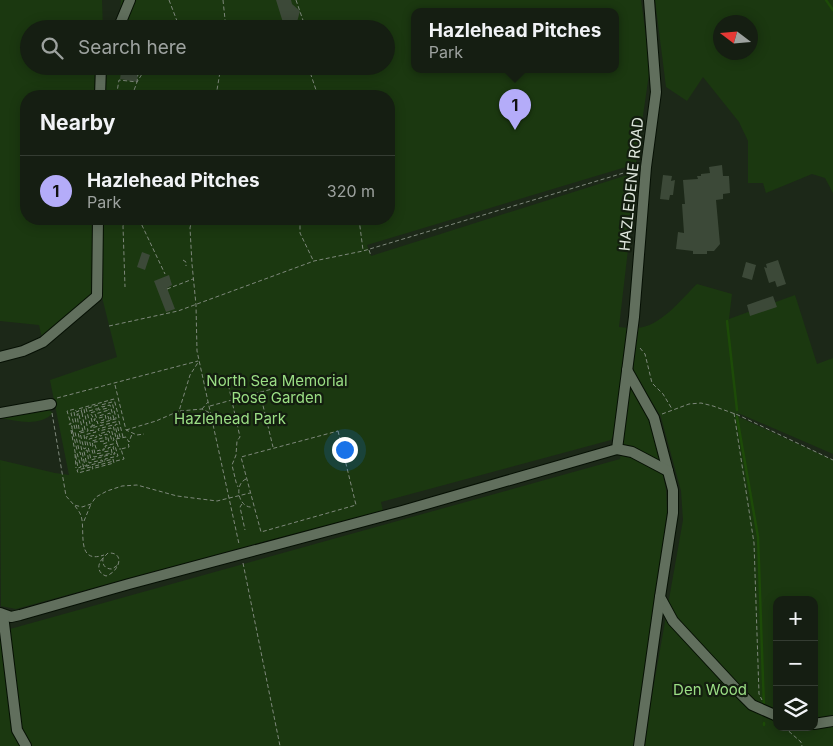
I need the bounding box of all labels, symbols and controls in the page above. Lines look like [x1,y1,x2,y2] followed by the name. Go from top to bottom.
[411,8,619,73] popup
[713,15,758,60] north arrow
[429,19,601,42] text: Hazlehead Pitches
[20,20,395,75] search box
[38,34,66,62] icon: search
[78,36,187,59] text: Search here
[429,42,463,62] text: Park
[499,89,531,130] pin: 1
[40,110,115,135] text: Nearby
[615,116,647,252] street label: HAZLEDENE ROAD
[87,169,260,192] text: Hazlehead Pitches
[53,181,59,201] text: 1
[327,181,375,201] text: 320 m
[87,192,121,212] text: Park
[206,371,348,407] park label: North Sea Memorial Rose Garden
[174,409,287,428] park label: Hazlehead Park
[332,437,358,463] your location
[773,596,818,731] map controls
[773,596,818,641] button: +
[773,641,818,686] button: −
[673,680,747,699] park label: Den Wood
[773,686,818,731] button: layers

